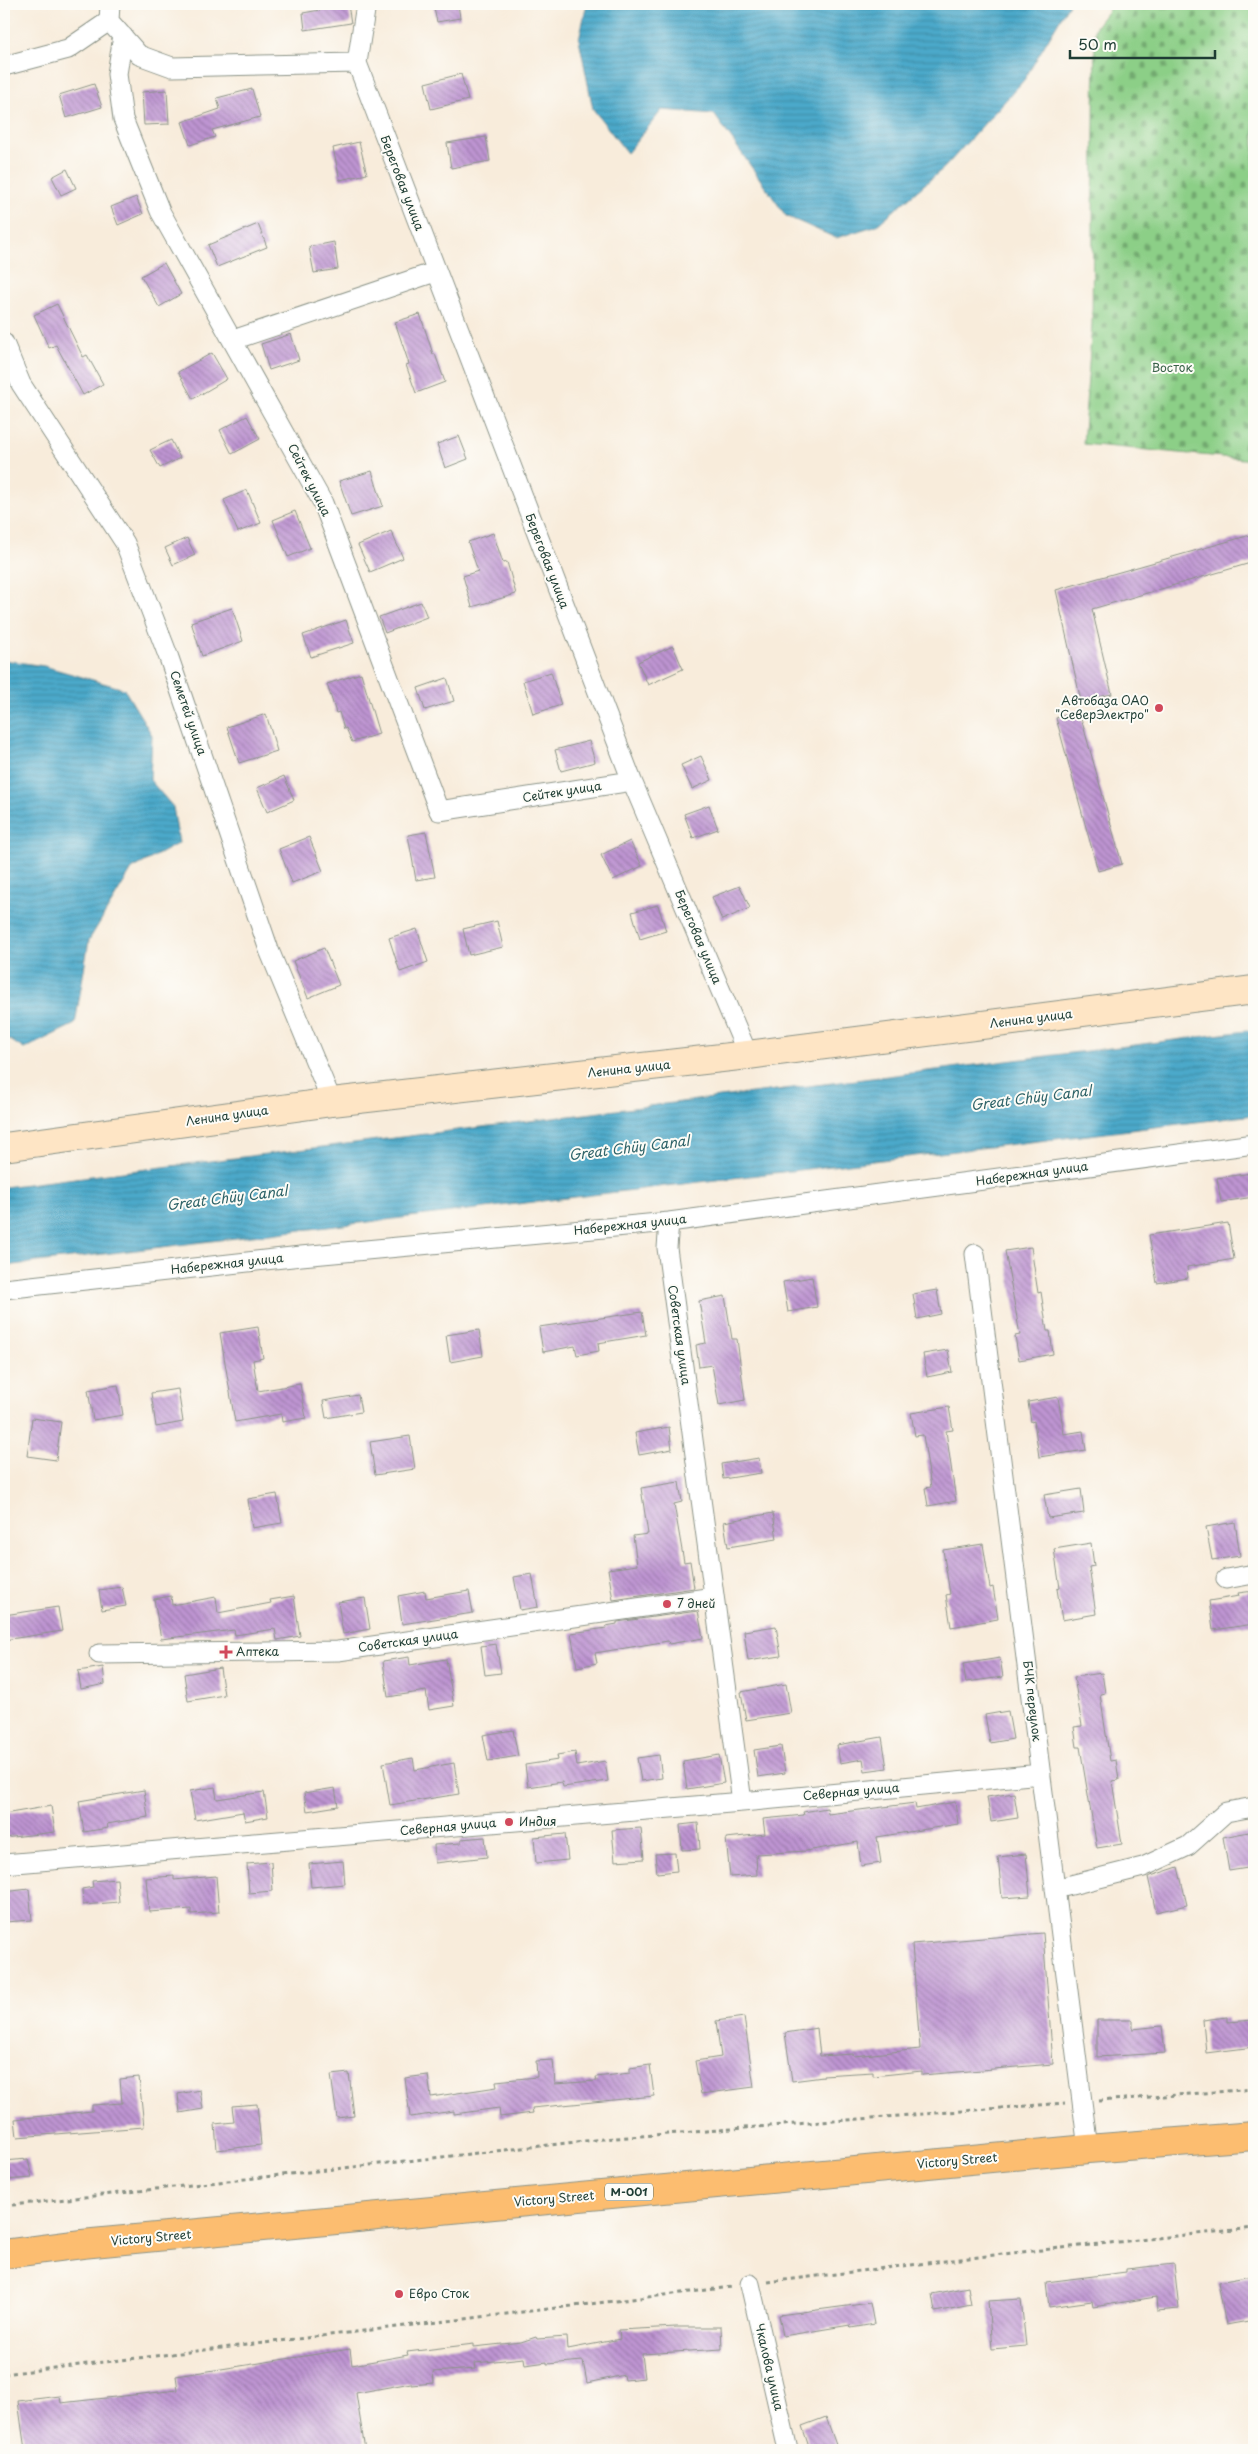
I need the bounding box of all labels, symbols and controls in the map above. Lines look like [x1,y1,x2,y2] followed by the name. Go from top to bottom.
[1070,28,1216,60] scale bar
[1078,32,1117,55] text: 50 m
[376,132,430,233] street label: Береговая улица
[1151,358,1193,376] park label: Восток
[284,440,336,519] street label: Сейтек улица
[521,510,575,611] street label: Береговая улица
[166,668,212,758] street label: Семетей улица
[1055,691,1149,723] place label: Автобаза ОАО "СеверЭлектро"
[1153,702,1165,714] marker: Автобаза ОАО "СеверЭлектро"
[521,776,603,806] street label: Сейтек улица
[671,887,727,987] street label: Береговая улица
[989,1004,1074,1032] street label: Ленина улица
[587,1055,672,1081] street label: Ленина улица
[970,1079,1095,1115] water label: Great Chüy Canal
[184,1100,270,1130] street label: Ленина улица
[568,1129,693,1165] water label: Great Chüy Canal
[975,1156,1090,1190] street label: Набережная улица
[166,1179,291,1215] water label: Great Chüy Canal
[573,1209,688,1239] street label: Набережная улица
[170,1248,285,1278] street label: Набережная улица
[664,1284,696,1386] street label: Советская улица
[677,1594,716,1612] place label: 7 дней
[661,1598,673,1610] marker: 7 дней
[357,1624,459,1656] street label: Советская улица
[236,1642,280,1660] place label: Аптека
[220,1646,232,1658] marker: Аптека
[1019,1659,1047,1743] street label: БЧК переулок
[802,1778,900,1804] street label: Северная улица
[519,1812,556,1830] place label: Индия
[399,1813,497,1839] street label: Северная улица
[503,1816,515,1828] marker: Индия
[916,2148,998,2172] street label: Victory Street
[605,2184,653,2200] road number: М-001
[513,2186,595,2210] street label: Victory Street
[110,2225,192,2249] street label: Victory Street
[409,2284,470,2302] place label: Евро Сток
[393,2288,405,2300] marker: Евро Сток
[751,2321,789,2413] street label: Чкалова улица

